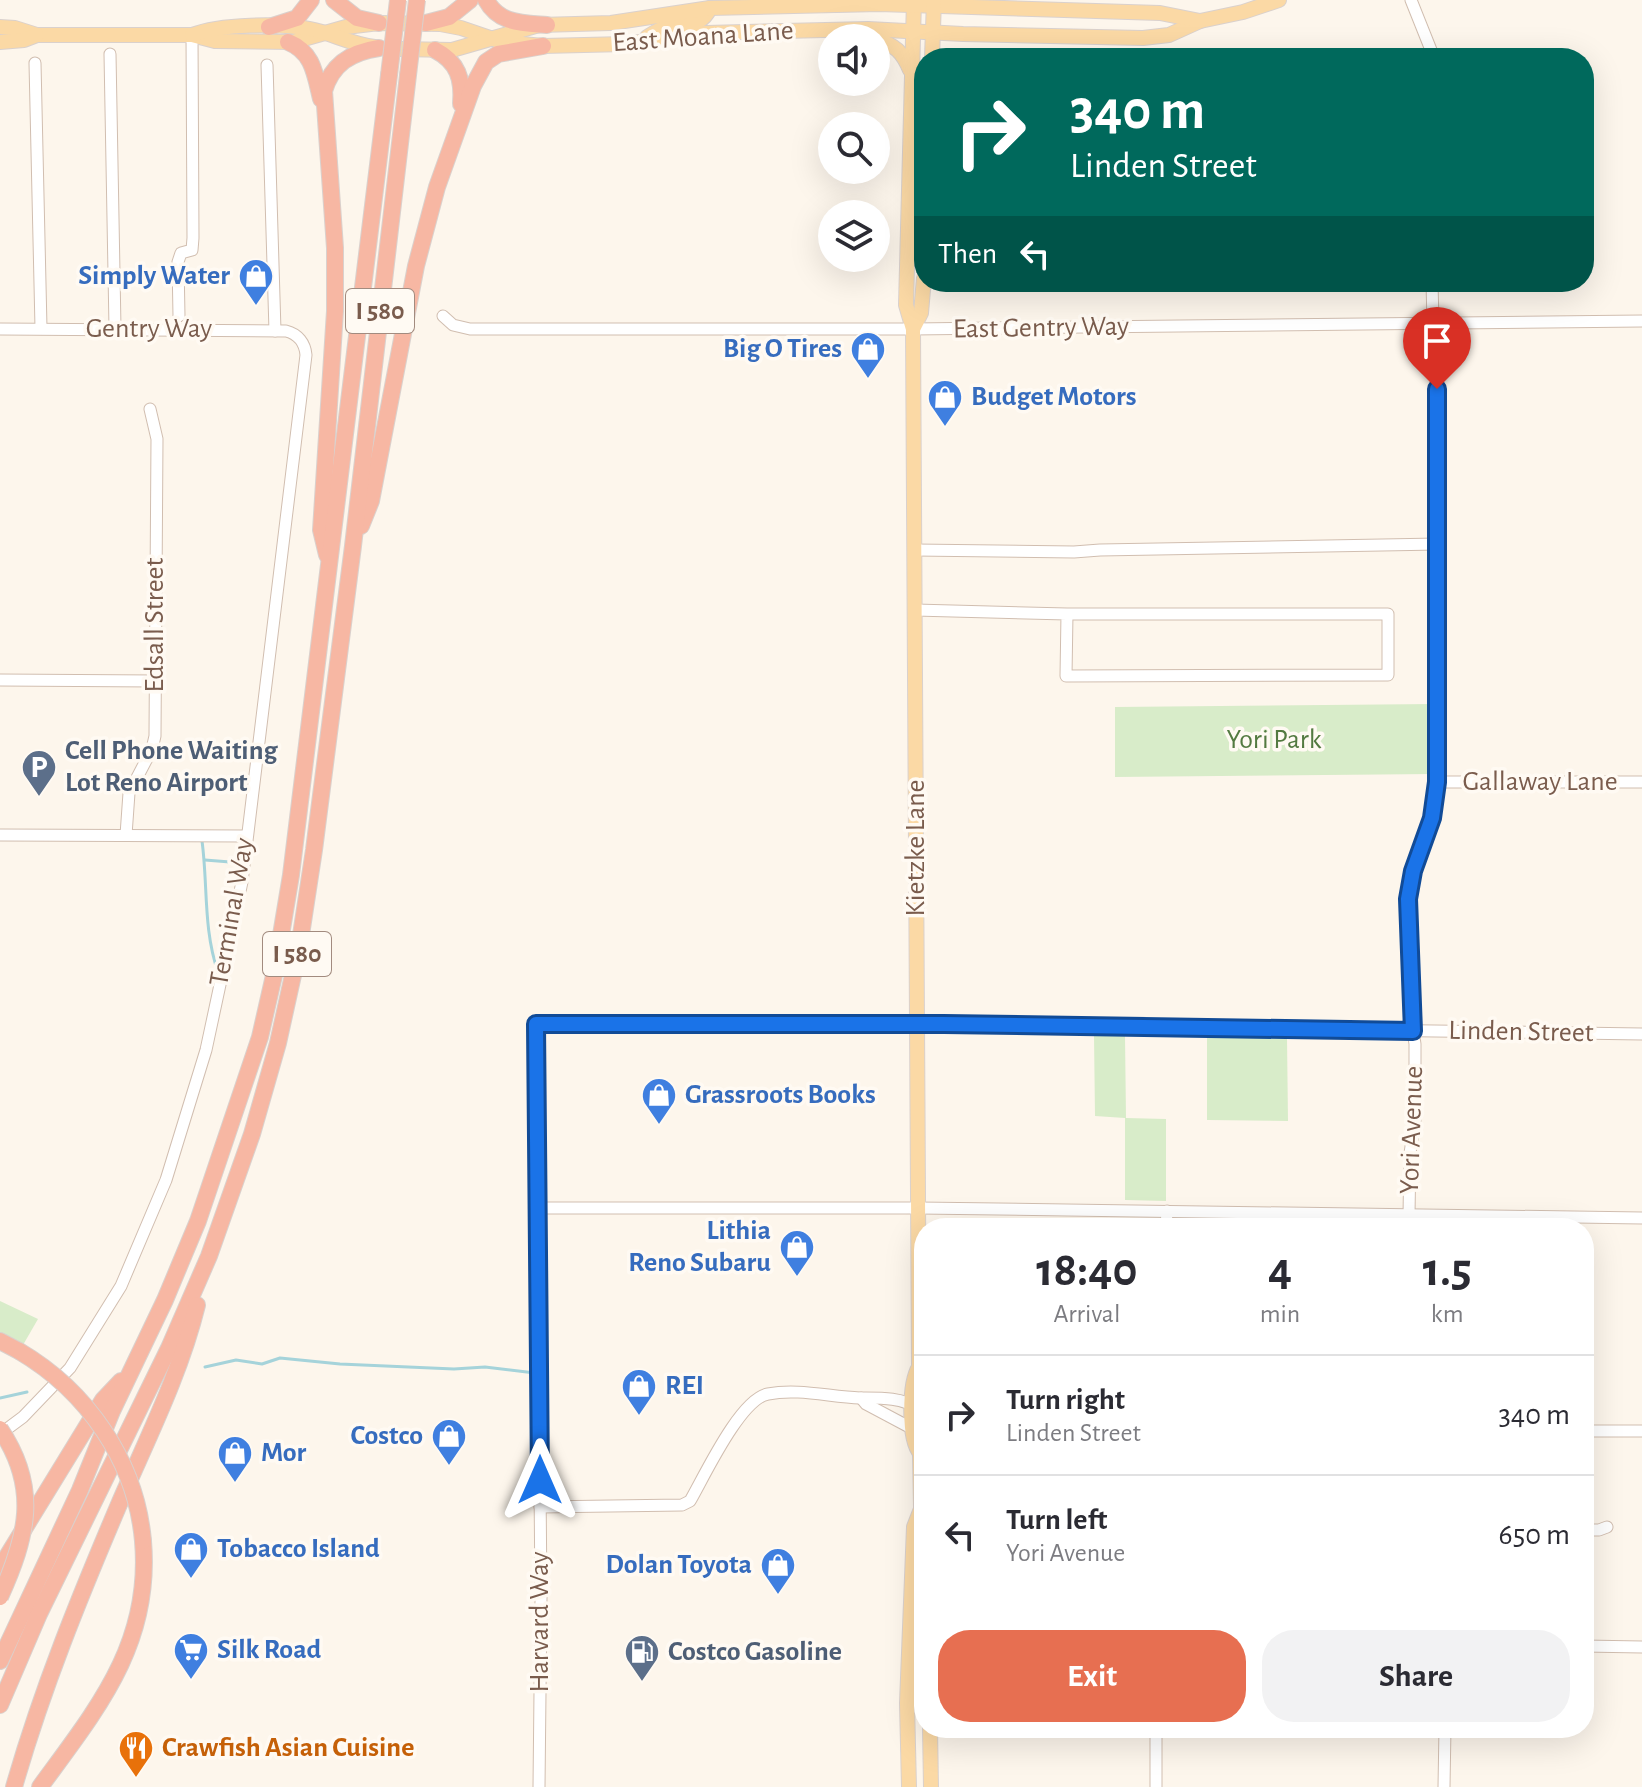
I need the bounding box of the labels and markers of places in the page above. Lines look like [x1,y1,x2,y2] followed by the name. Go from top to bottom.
[237,257,275,307] shop icon: Simply Water
[78,262,230,290] place label: Simply Water
[1403,307,1471,389] pin
[849,330,887,380] shop icon: Big O Tires
[723,335,842,363] place label: Big O Tires
[926,378,964,428] shop icon: Budget Motors
[971,383,1136,411] place label: Budget Motors
[65,737,278,797] place label: Cell Phone Waiting Lot Reno Airport
[20,748,58,798] parking icon: Cell Phone Waiting Lot Reno Airport
[640,1076,678,1126] shop icon: Grassroots Books
[685,1081,876,1109] place label: Grassroots Books
[628,1217,771,1277] place label: Lithia Reno Subaru
[778,1228,816,1278] shop icon: Lithia Reno Subaru
[620,1367,658,1417] shop icon: REI
[665,1372,704,1400] place label: REI
[430,1417,468,1467] shop icon: Costco
[351,1422,423,1450] place label: Costco
[216,1434,254,1484] shop icon: Mor
[261,1439,307,1467] place label: Mor
[172,1530,210,1580] shop icon: Tobacco Island
[217,1535,380,1563] place label: Tobacco Island
[759,1546,797,1596] shop icon: Dolan Toyota
[605,1551,752,1579] place label: Dolan Toyota
[172,1631,210,1681] supermarket icon: Silk Road
[623,1633,661,1683] fuel station icon: Costco Gasoline
[217,1636,322,1664] place label: Silk Road
[668,1638,842,1666] place label: Costco Gasoline
[117,1729,155,1779] restaurant icon: Crawfish Asian Cuisine
[162,1734,414,1762] place label: Crawfish Asian Cuisine

